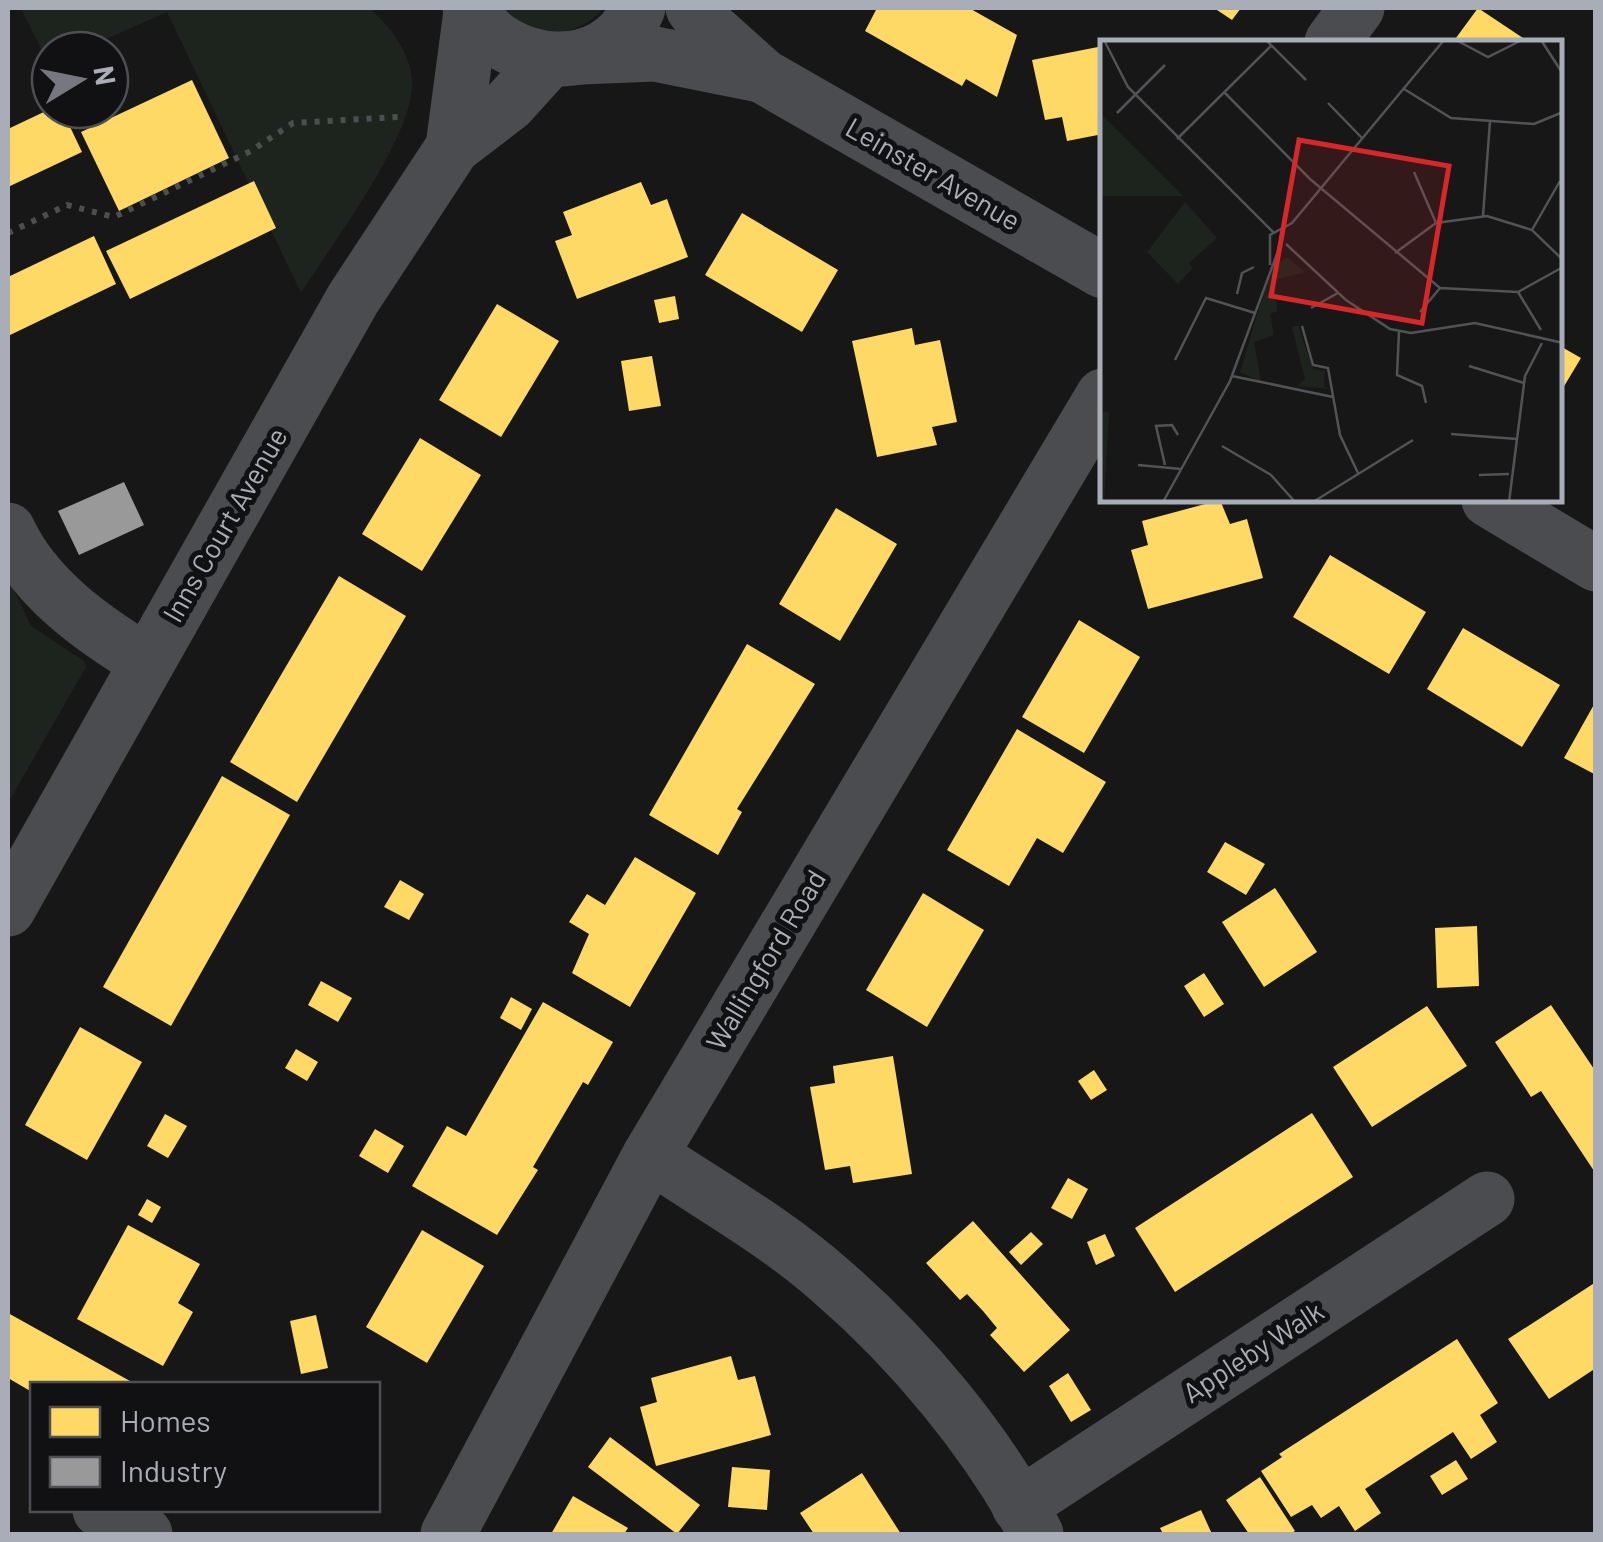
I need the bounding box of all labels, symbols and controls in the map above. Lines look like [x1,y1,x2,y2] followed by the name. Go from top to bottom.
[30,30,130,130] north arrow
[1100,40,1563,502] inset map
[87,63,124,88] text: N
[840,109,1027,237] street label: Leinster Avenue
[155,421,294,628] street label: Inns Court Avenue
[698,863,832,1056] street label: Wallingford Road
[1176,1293,1329,1409] street label: Appleby Walk
[30,1382,380,1512] legend
[120,1402,211,1438] text: Homes
[120,1452,227,1488] text: Industry

